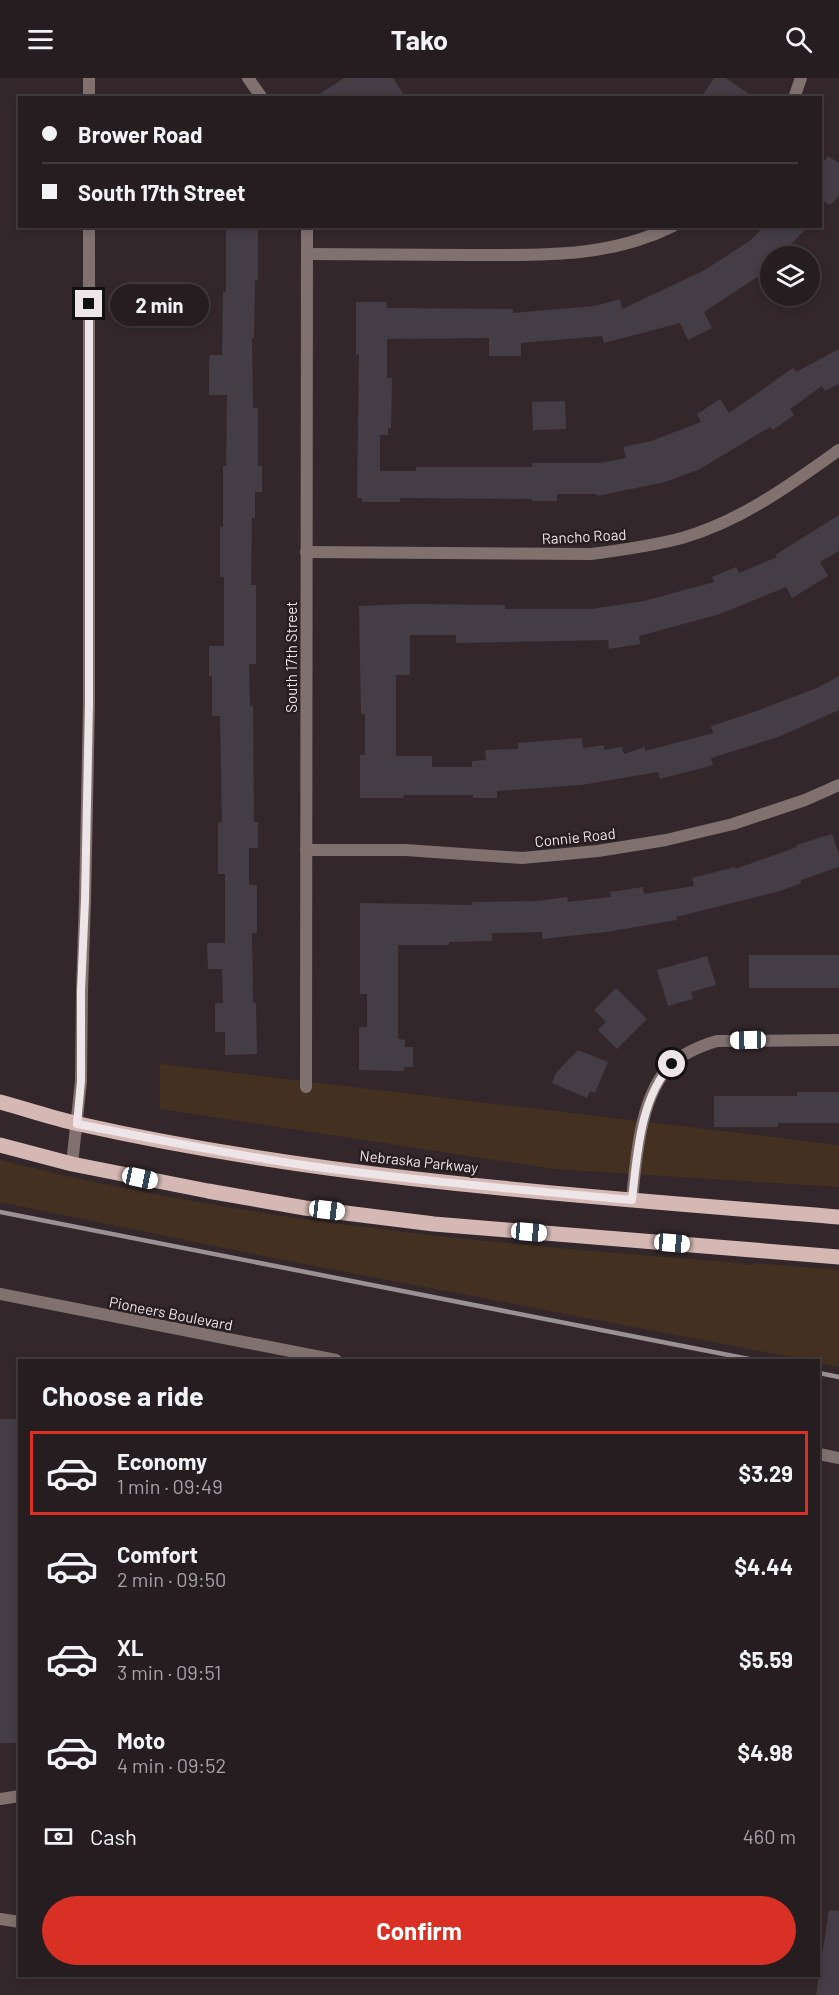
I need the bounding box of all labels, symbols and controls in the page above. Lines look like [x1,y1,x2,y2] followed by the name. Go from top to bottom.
[24,23,57,56] icon: menu
[391,23,448,55] text: Tako
[782,23,815,56] icon: search
[78,121,202,147] text: Brower Road
[78,179,245,205] text: South 17th Street
[760,246,820,306] map controls
[760,246,820,306] button: layers
[110,283,209,325] callout: 2 min
[75,290,102,317] route end
[136,293,183,317] text: 2 min
[541,525,627,547] street label: Rancho Road
[282,601,300,713] street label: South 17th Street
[534,824,616,850] street label: Connie Road
[730,1031,766,1049] car
[658,1050,685,1077] route start
[359,1146,479,1176] street label: Nebraska Parkway
[121,1165,159,1191] car
[308,1199,346,1221] car
[510,1221,548,1243] car
[653,1232,691,1254] car
[108,1292,234,1334] street label: Pioneers Boulevard
[42,1379,204,1411] text: Choose a ride
[45,1446,99,1500] icon: car
[117,1448,207,1474] text: Economy
[739,1460,793,1486] text: $3.29
[117,1474,223,1498] text: 1 min · 09:49
[45,1539,99,1593] icon: car
[117,1541,198,1567] text: Comfort
[735,1553,793,1579] text: $4.44
[117,1567,226,1591] text: 2 min · 09:50
[45,1632,99,1686] icon: car
[117,1634,143,1660] text: XL
[739,1646,793,1672] text: $5.59
[117,1660,221,1684] text: 3 min · 09:51
[45,1725,99,1779] icon: car
[117,1727,165,1753] text: Moto
[738,1739,793,1765] text: $4.98
[117,1753,226,1777] text: 4 min · 09:52
[42,1820,75,1853] icon: cash
[90,1823,137,1849] text: Cash
[743,1824,796,1848] text: 460 m
[42,1896,796,1965] button: Confirm

